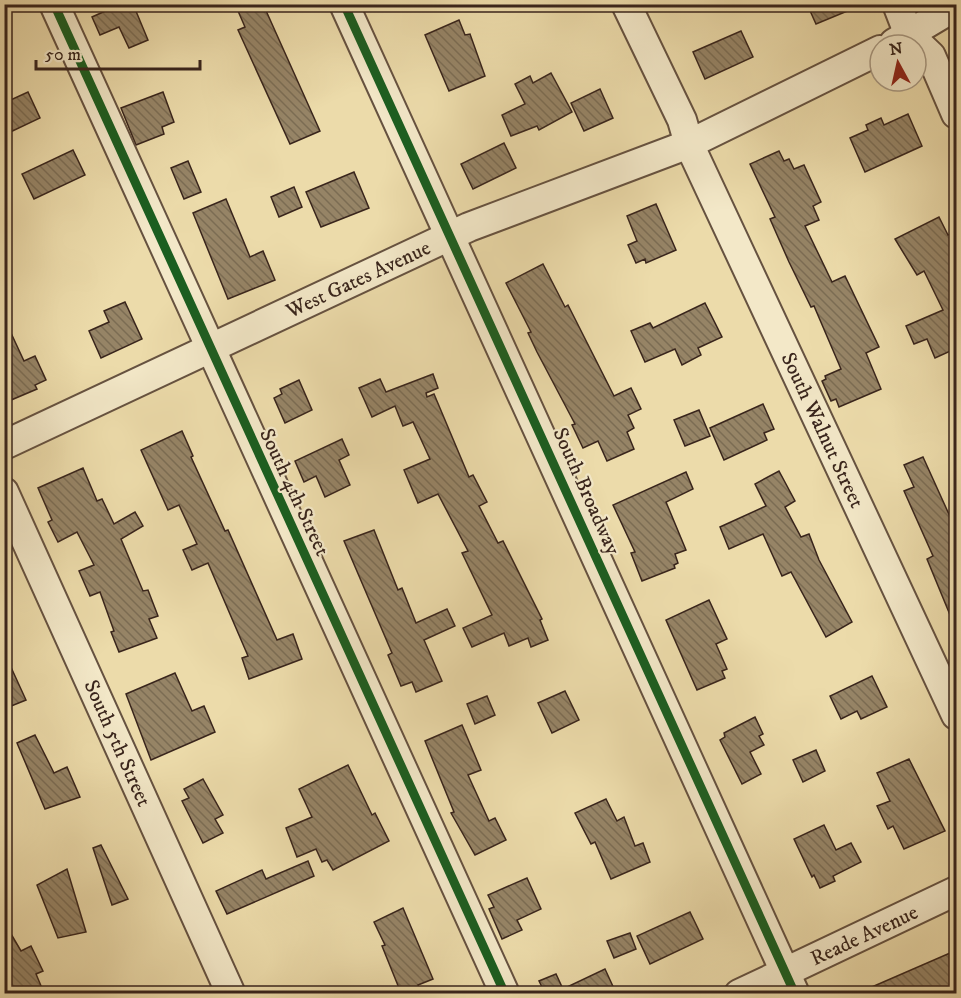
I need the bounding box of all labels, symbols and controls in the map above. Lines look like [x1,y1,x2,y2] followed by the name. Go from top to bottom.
[36,33,200,71] scale bar
[868,33,928,93] north arrow
[888,38,904,60] text: N
[45,44,81,66] text: 50 m
[281,235,435,325] street label: West Gates Avenue
[775,348,870,513] street label: South Walnut Street
[546,424,626,560] street label: South Broadway
[253,425,335,561] street label: South 4th Street
[78,676,157,811] street label: South 5th Street
[806,900,923,972] street label: Reade Avenue

